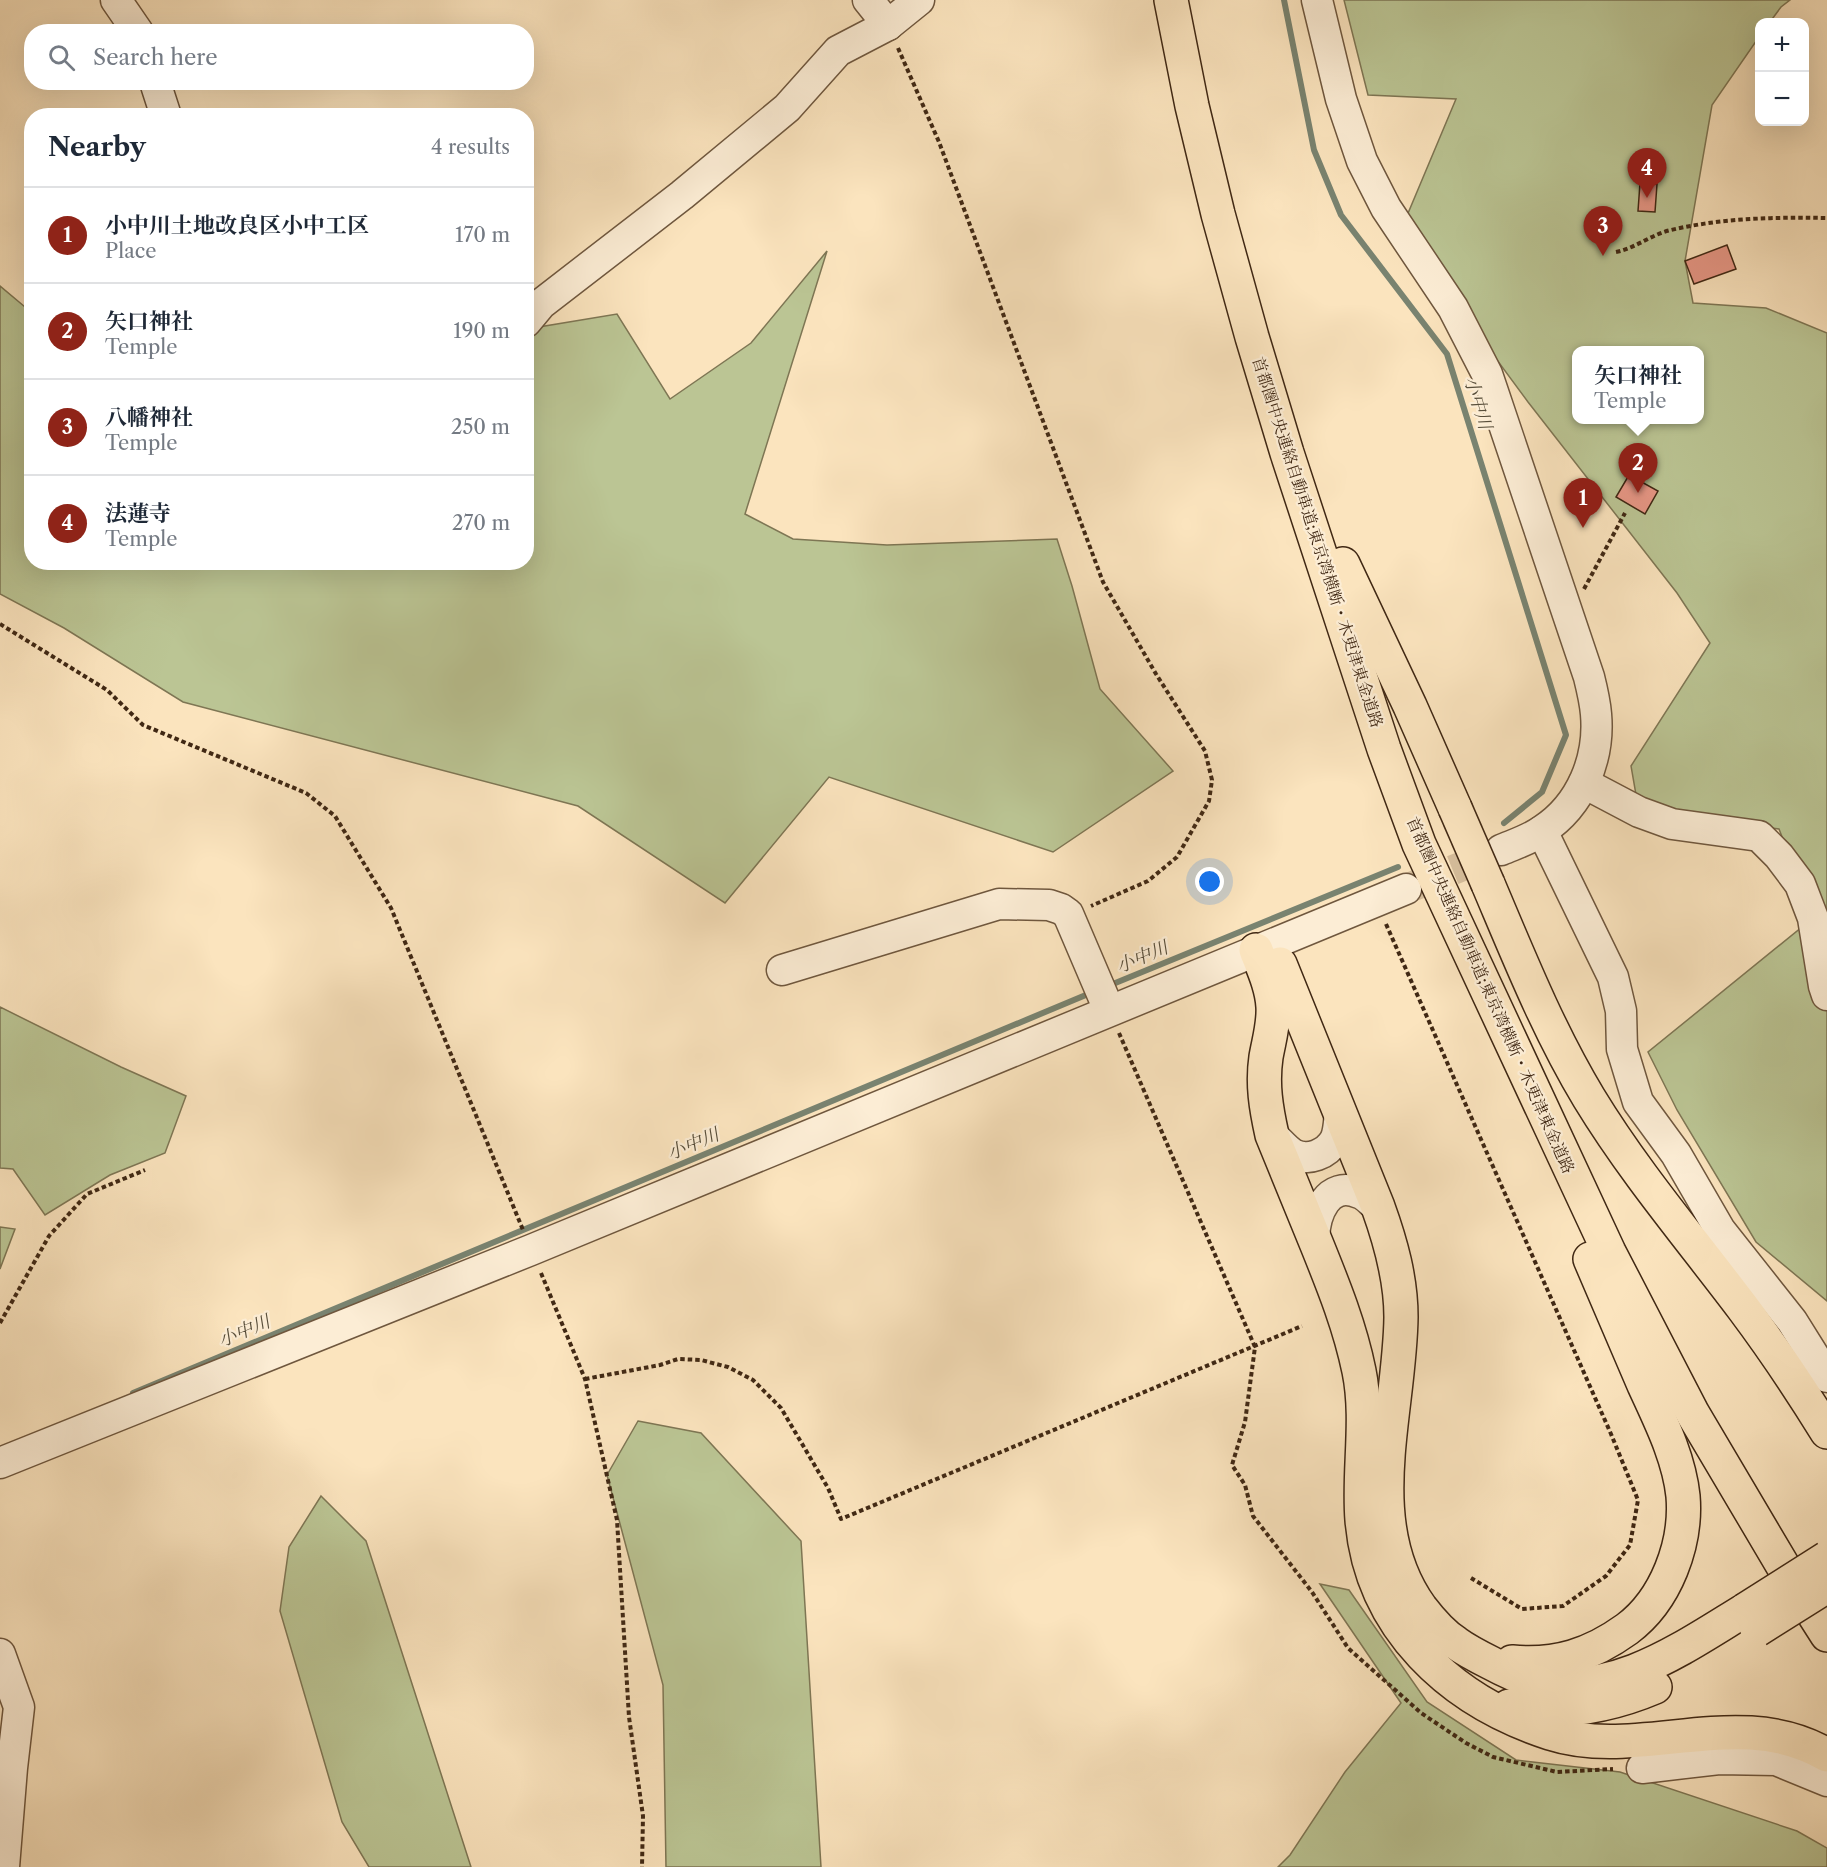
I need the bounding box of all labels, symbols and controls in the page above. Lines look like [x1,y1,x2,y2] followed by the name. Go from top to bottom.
[1755,18,1809,126] map controls
[1755,18,1809,72] button: +
[24,24,534,90] search box
[45,41,78,74] icon: search
[93,44,218,71] text: Search here
[1755,72,1809,126] button: −
[48,131,146,163] text: Nearby
[431,135,510,159] text: 4 results
[1628,148,1666,198] pin: 4
[1584,206,1622,256] pin: 3
[105,212,369,239] text: 小中川土地改良区小中工区
[63,223,72,247] text: 1
[455,223,510,247] text: 170 m
[105,239,156,263] text: Place
[105,308,193,335] text: 矢口神社
[62,319,73,343] text: 2
[453,319,510,343] text: 190 m
[105,335,177,359] text: Temple
[1572,346,1704,424] popup
[1248,354,1388,730] street label: 首都圏中央連絡自動車道;東京湾横断・木更津東金道路
[1594,362,1682,389] text: 矢口神社
[1460,374,1497,434] water label: 小中川
[1594,389,1666,413] text: Temple
[105,404,193,431] text: 八幡神社
[62,415,73,439] text: 3
[451,415,510,439] text: 250 m
[105,431,177,455] text: Temple
[1618,444,1658,493] pin: 2
[1564,478,1602,528] pin: 1
[105,500,171,527] text: 法蓮寺
[62,511,73,535] text: 4
[452,511,510,535] text: 270 m
[105,527,177,551] text: Temple
[1403,813,1579,1177] street label: 首都圏中央連絡自動車道;東京湾横断・木更津東金道路
[1195,867,1224,896] your location
[1113,936,1173,978] water label: 小中川
[664,1123,724,1165] water label: 小中川
[215,1310,275,1352] water label: 小中川

